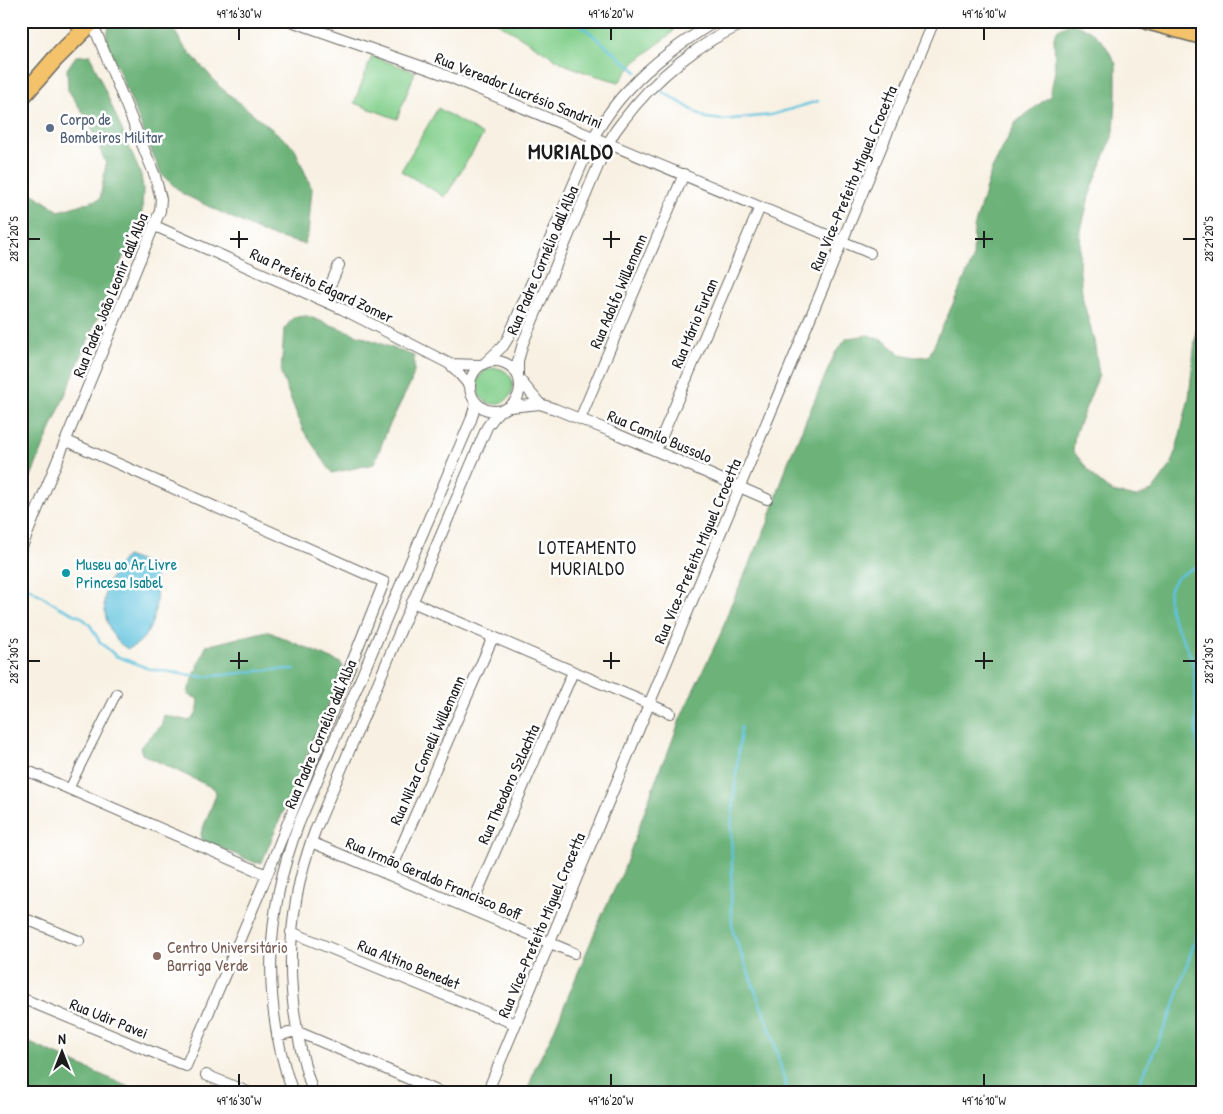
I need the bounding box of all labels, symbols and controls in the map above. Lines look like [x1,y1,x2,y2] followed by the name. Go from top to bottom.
[217,5,262,22] text: 49°16'30"W
[589,5,634,22] text: 49°16'20"W
[962,5,1006,22] text: 49°16'10"W
[432,46,606,134] street label: Rua Vereador Lucrésio Sandrini
[804,82,902,274] street label: Rua Vice-Prefeito Miguel Crocetta
[60,108,163,148] place label: Corpo de Bombeiros Militar
[44,122,56,134] marker: Corpo de Bombeiros Militar
[528,137,614,166] district label: MURIALDO
[501,182,583,338] street label: Rua Padre Cornélio dall'Alba
[67,210,153,380] street label: Rua Padre João Leonir dall'Alba
[5,216,22,262] text: 28°21'20"S
[1200,216,1217,262] text: 28°21'20"S
[584,230,652,352] street label: Rua Adolfo Willemann
[247,242,397,328] street label: Rua Prefeito Edgard Zomer
[665,275,723,371] street label: Rua Mário Furlan
[604,404,716,468] street label: Rua Camilo Bussolo
[648,455,746,647] street label: Rua Vice-Prefeito Miguel Crocetta
[539,535,637,581] district label: LOTEAMENTO MURIALDO
[76,553,178,593] place label: Museu ao Ar Livre Princesa Isabel
[60,567,72,579] marker: Museu ao Ar Livre Princesa Isabel
[5,638,22,684] text: 28°21'30"S
[1200,638,1217,684] text: 28°21'30"S
[279,656,361,812] street label: Rua Padre Cornélio dall'Alba
[384,672,470,828] street label: Rua Nilza Comelli Willemann
[472,721,544,847] street label: Rua Theodoro Szlachta
[492,829,590,1021] street label: Rua Vice-Prefeito Miguel Crocetta
[343,831,526,925] street label: Rua Irmão Geraldo Francisco Boff
[355,934,464,995] street label: Rua Altino Benedet
[167,936,288,976] place label: Centro Universitário Barriga Verde
[151,950,163,962] marker: Centro Universitário Barriga Verde
[67,992,151,1044] street label: Rua Udir Pavei
[38,1026,88,1076] north arrow
[58,1029,66,1048] text: N
[217,1092,262,1109] text: 49°16'30"W
[589,1092,634,1109] text: 49°16'20"W
[962,1092,1006,1109] text: 49°16'10"W

